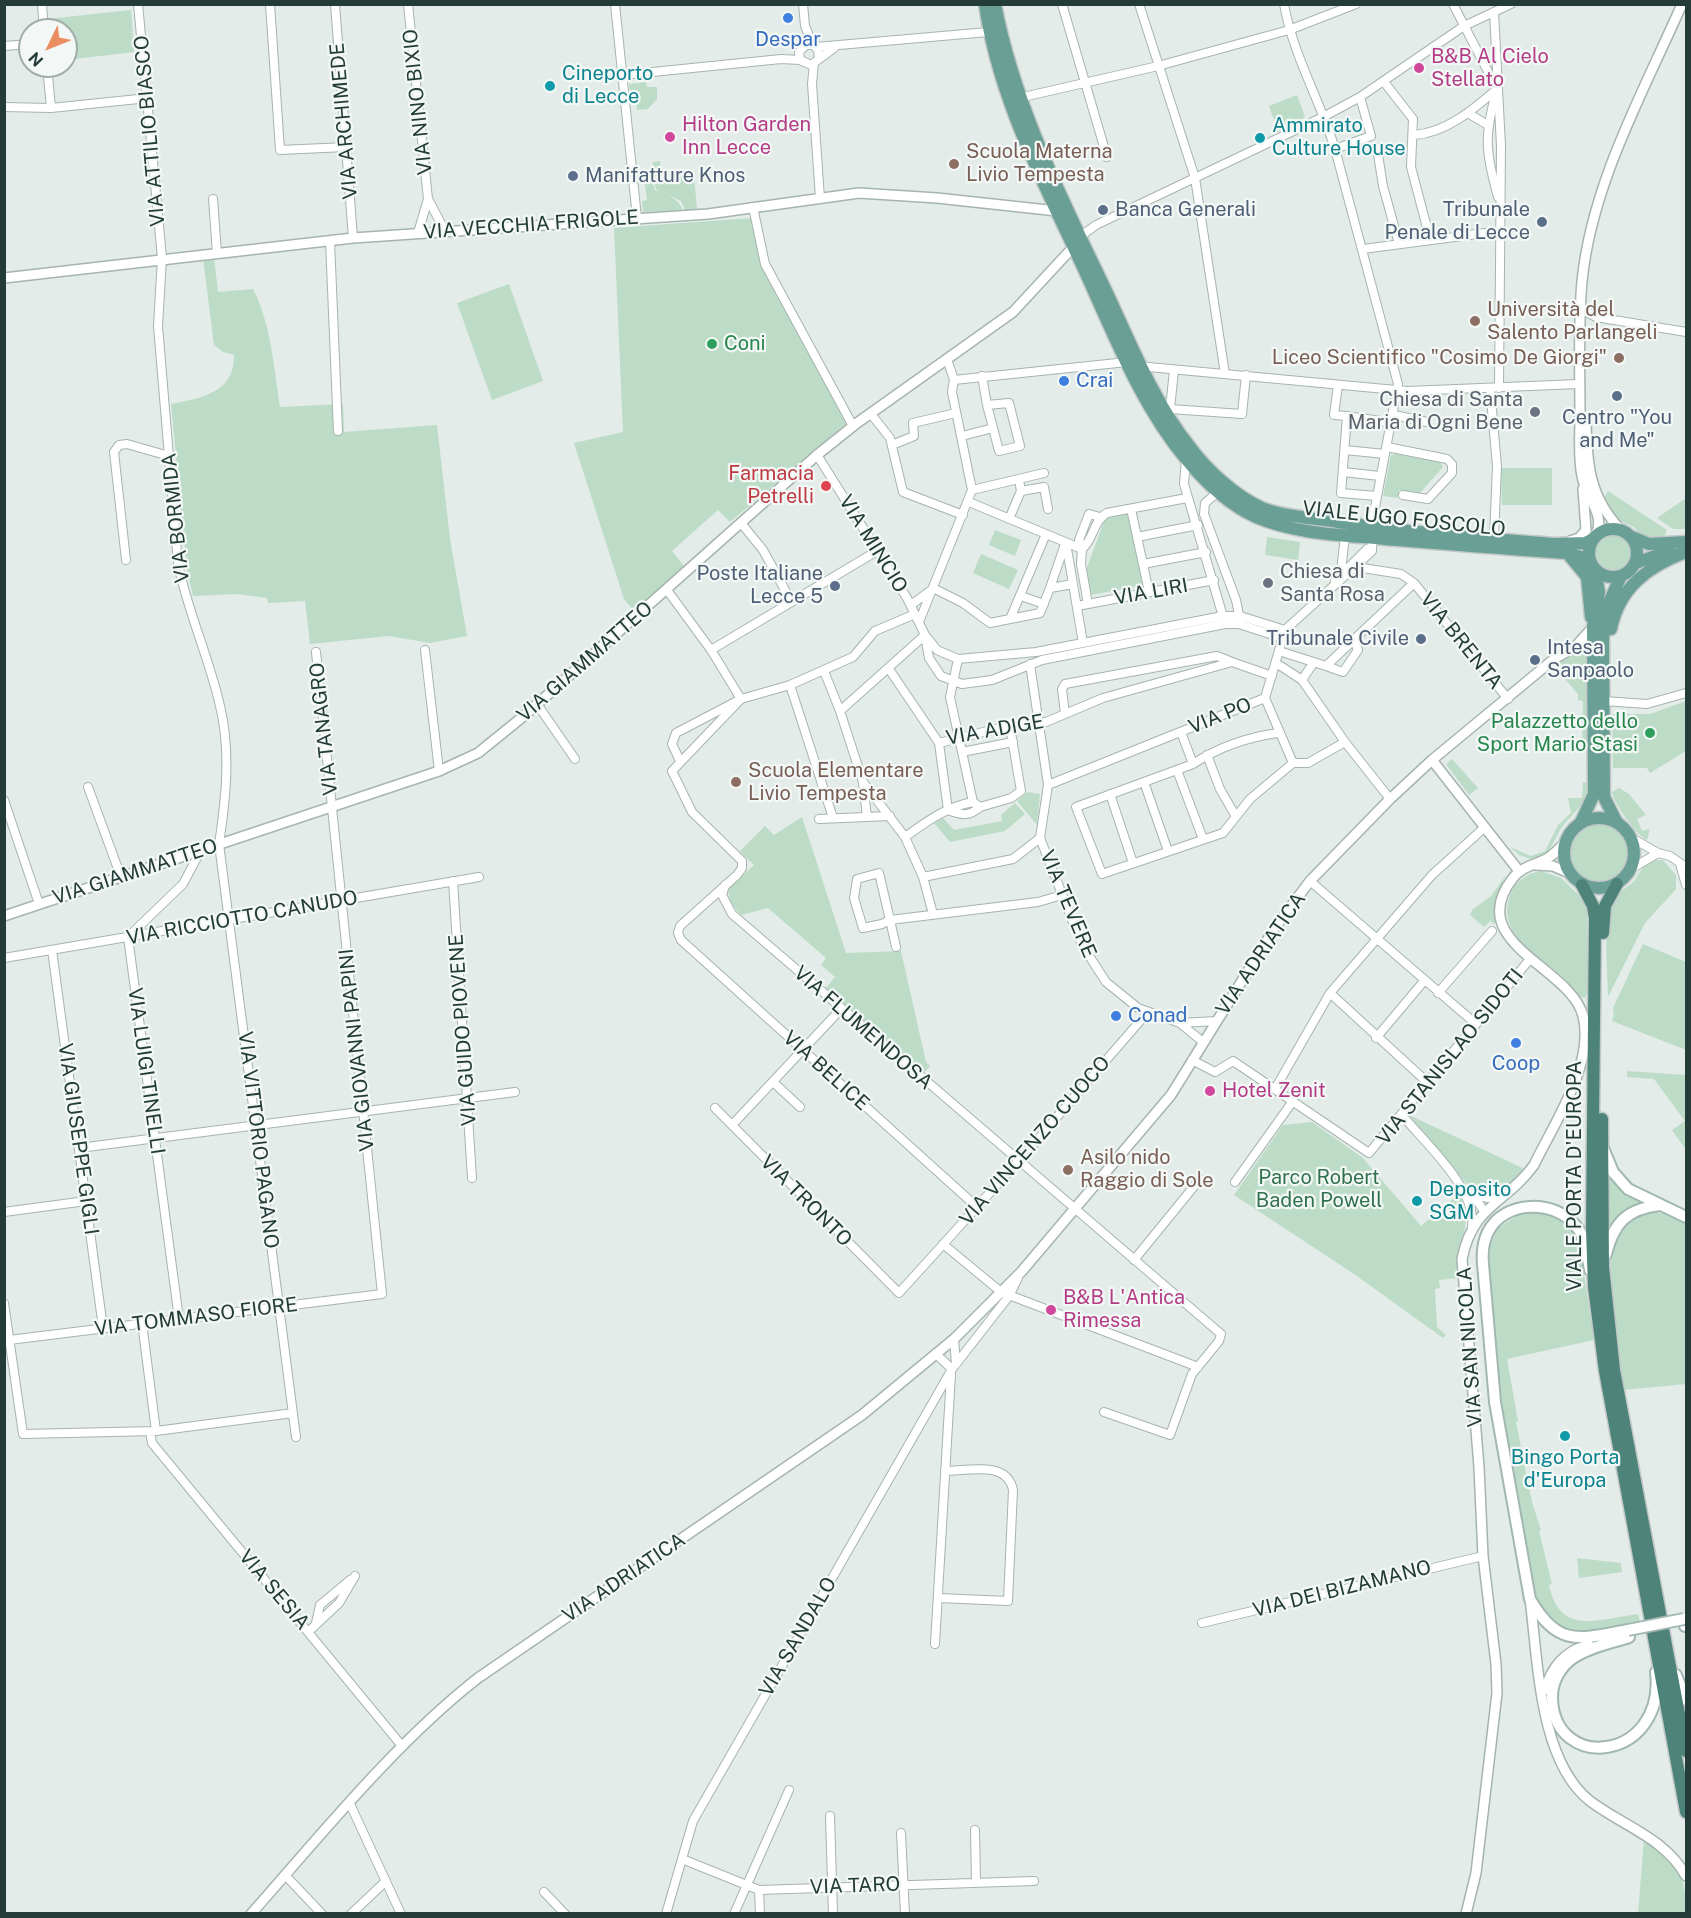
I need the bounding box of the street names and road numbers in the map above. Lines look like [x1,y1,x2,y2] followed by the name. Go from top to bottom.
[398,28,438,176] street label: VIA NINO BIXIO
[130,34,170,228] street label: VIA ATTILIO BIASCO
[325,42,363,200] street label: VIA ARCHIMEDE
[422,205,640,245] street label: VIA VECCHIA FRIGOLE
[157,452,195,584] street label: VIA BORMIDA
[833,491,913,597] street label: VIA MINCIO
[1301,496,1507,542] street label: VIALE UGO FOSCOLO
[1112,574,1190,610] street label: VIA LIRI
[1415,588,1507,694] street label: VIA BRENTA
[512,597,658,727] street label: VIA GIAMMATTEO
[305,661,343,797] street label: VIA TANAGRO
[1185,693,1255,739] street label: VIA PO
[944,710,1046,750] street label: VIA ADIGE
[50,834,220,910] street label: VIA GIAMMATTEO
[1035,847,1101,961] street label: VIA TEVERE
[125,886,359,950] street label: VIA RICCIOTTO CANUDO
[1211,888,1311,1020] street label: VIA ADRIATICA
[444,933,482,1127] street label: VIA GUIDO PIOVENE
[334,947,380,1153] street label: VIA GIOVANNI PAPINI
[789,961,937,1095] street label: VIA FLUMENDOSA
[1372,964,1528,1150] street label: VIA STANISLAO SIDOTI
[122,986,170,1156] street label: VIA LUIGI TINELLI
[778,1026,874,1116] street label: VIA BELICE
[233,1030,283,1250] street label: VIA VITTORIO PAGANO
[53,1042,103,1236] street label: VIA GIUSEPPE GIGLI
[955,1051,1115,1231] street label: VIA VINCENZO CUOCO
[1563,1060,1587,1292] street label: VIALE PORTA D'EUROPA
[755,1150,857,1252] street label: VIA TRONTO
[1452,1266,1488,1428] street label: VIA SAN NICOLA
[93,1293,299,1341] street label: VIA TOMMASO FIORE
[558,1528,690,1628] street label: VIA ADRIATICA
[234,1545,314,1635] street label: VIA SESIA
[1250,1555,1434,1623] street label: VIA DEI BIZAMANO
[754,1573,842,1701] street label: VIA SANDALO
[809,1872,901,1900] street label: VIA TARO

